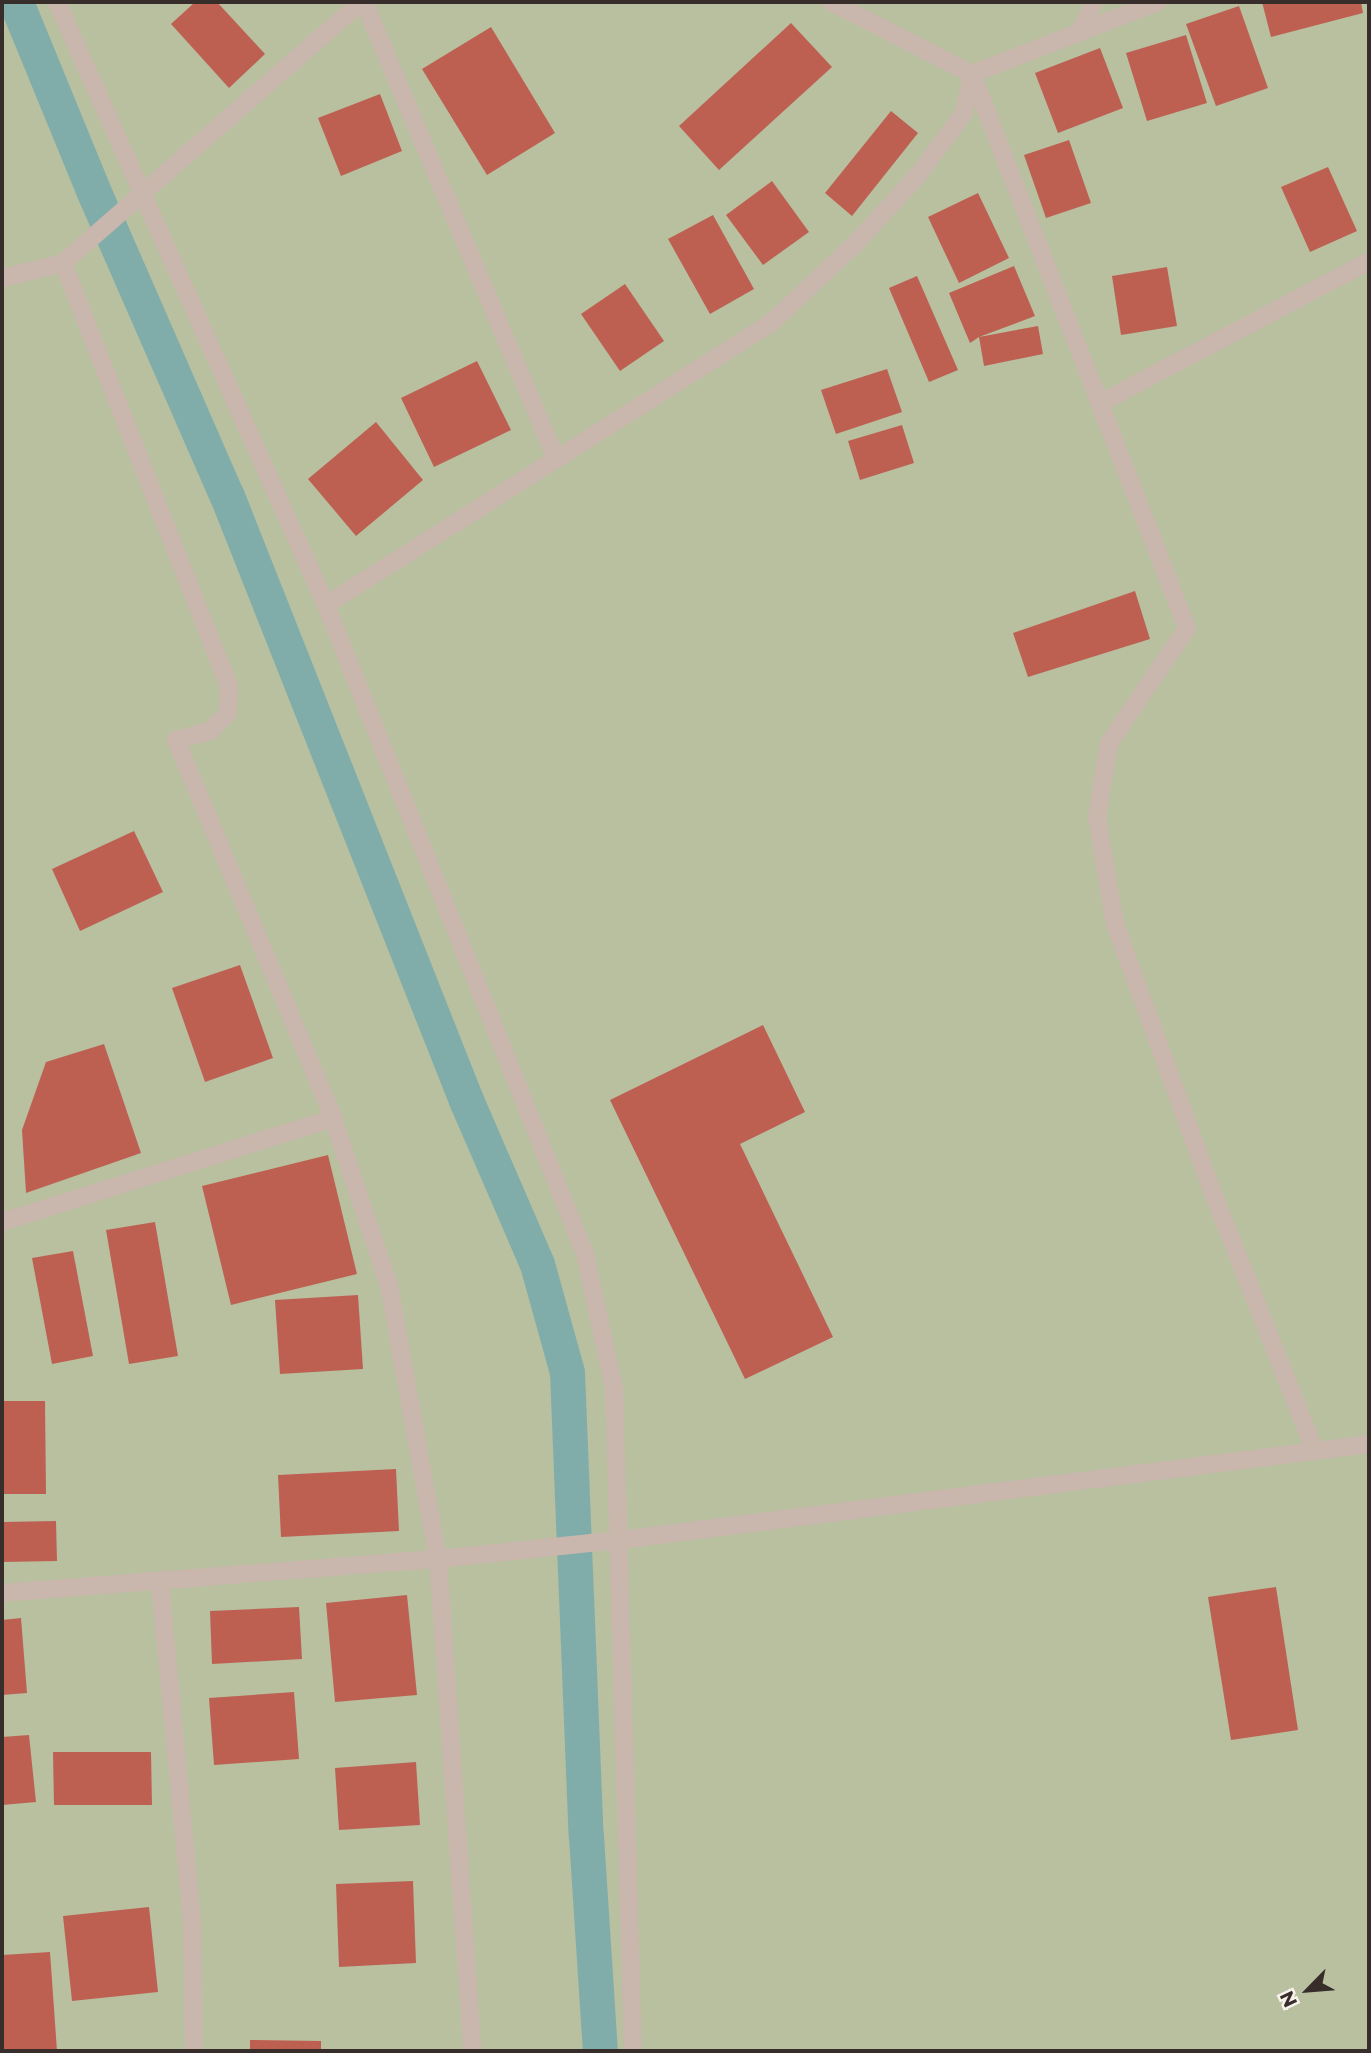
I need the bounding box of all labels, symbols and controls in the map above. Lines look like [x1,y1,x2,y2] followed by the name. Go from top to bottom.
[1273,1955,1343,2025] north arrow
[1275,1987,1302,2011] text: N

